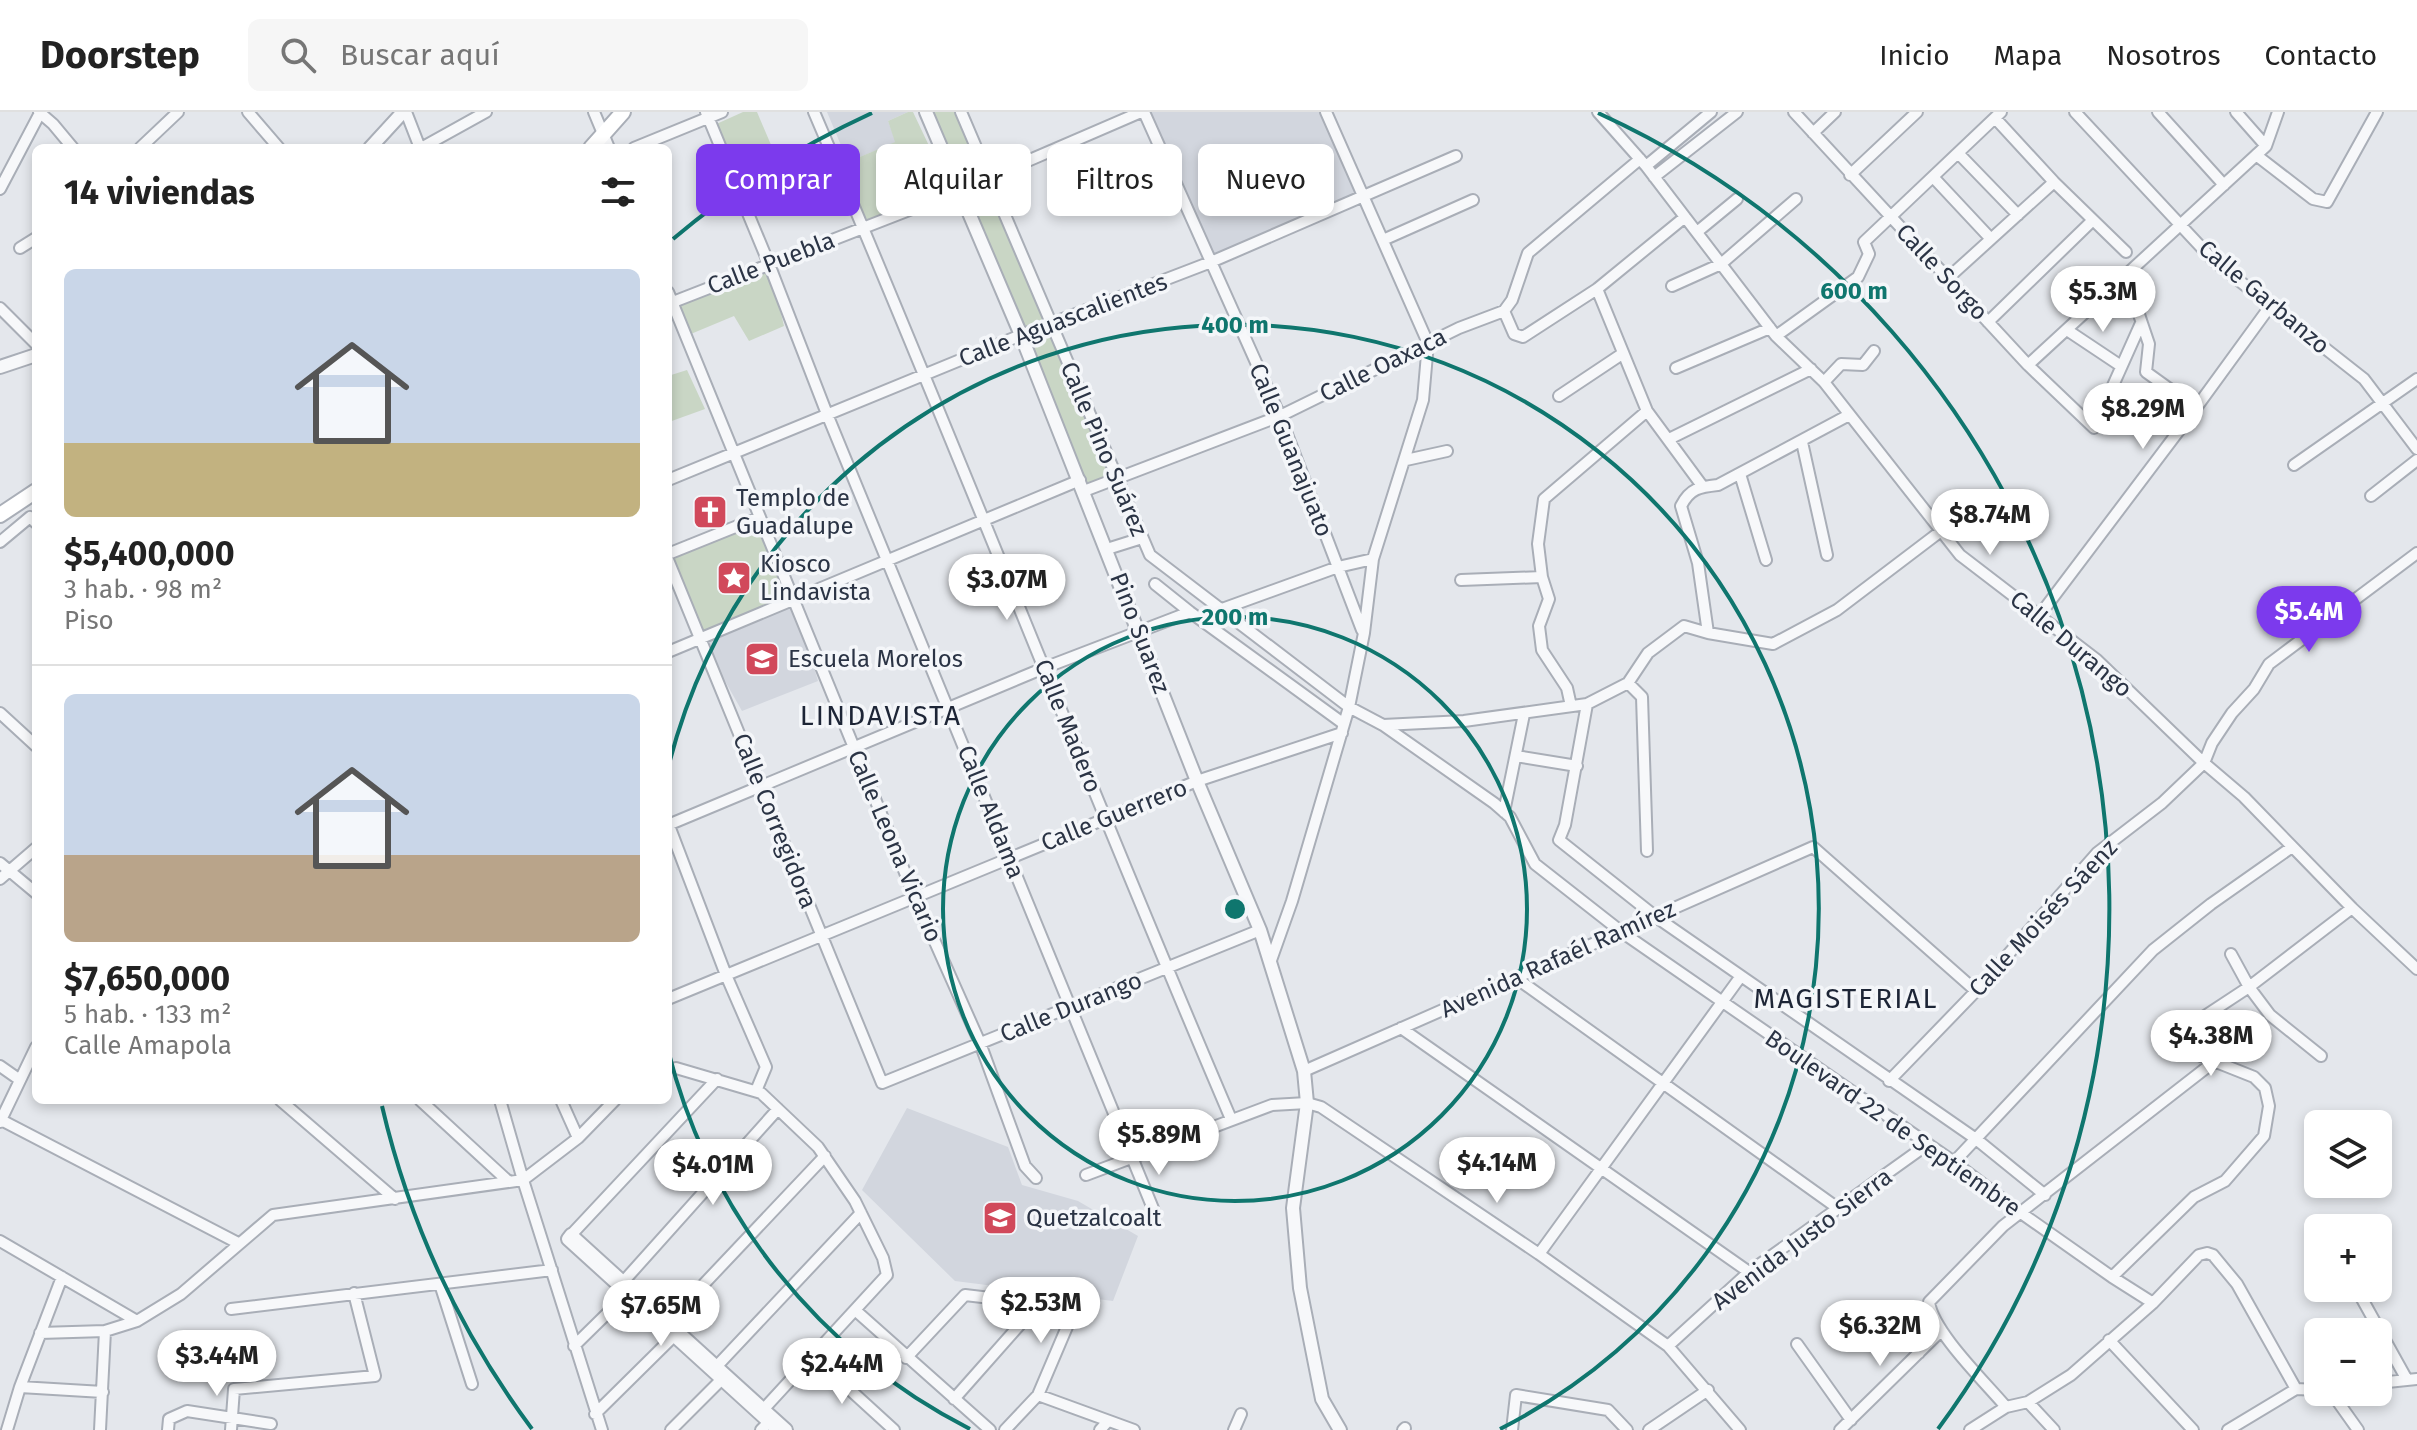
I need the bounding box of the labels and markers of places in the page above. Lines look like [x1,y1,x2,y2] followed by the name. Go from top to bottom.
[2047,266,2159,334] pin: $5.3M
[2078,383,2208,451] pin: $8.29M
[736,484,854,540] place label: Templo de Guadalupe
[1925,489,2055,557] pin: $8.74M
[691,493,729,531] church icon: Templo de Guadalupe
[760,550,871,606] place label: Kiosco Lindavista
[942,554,1072,622] pin: $3.07M
[715,559,753,597] place icon: Kiosco Lindavista
[2253,586,2365,654] pin: $5.4M
[743,640,781,678] school or university icon: Escuela Morelos
[788,645,963,673] place label: Escuela Morelos
[1221,895,1249,923] centre of rings
[2146,1010,2276,1078] pin: $4.38M
[1094,1109,1224,1177] pin: $5.89M
[1432,1137,1562,1205] pin: $4.14M
[648,1139,778,1207] pin: $4.01M
[981,1199,1019,1237] school or university icon: Quetzalcoalt
[1026,1204,1162,1232] place label: Quetzalcoalt
[976,1277,1106,1345] pin: $2.53M
[596,1280,726,1348] pin: $7.65M
[1815,1300,1945,1368] pin: $6.32M
[152,1330,282,1398] pin: $3.44M
[777,1338,907,1406] pin: $2.44M

